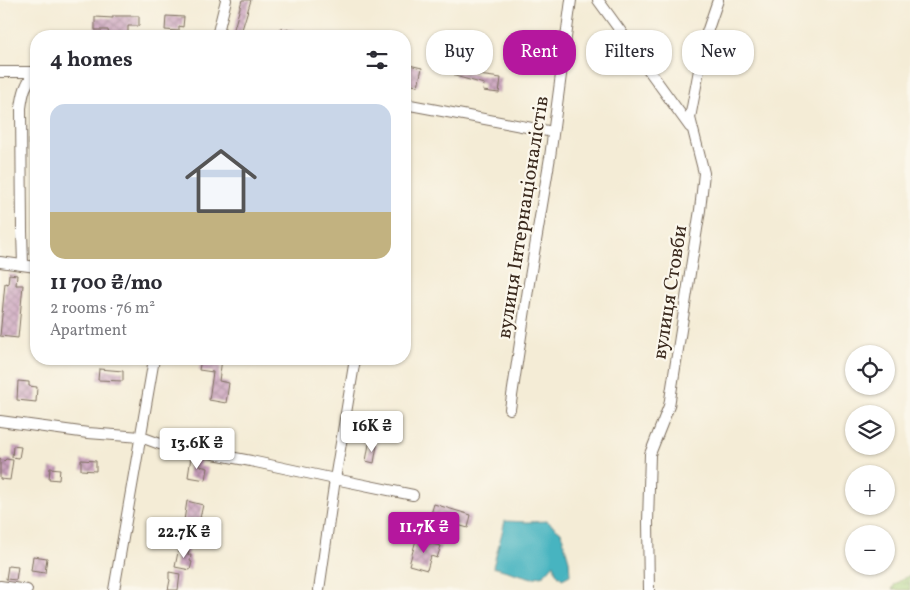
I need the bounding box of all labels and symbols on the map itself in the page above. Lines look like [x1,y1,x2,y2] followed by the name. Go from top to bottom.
[491,94,557,341] street label: вулиця Інтернаціоналістів
[647,223,695,361] street label: вулиця Стовби
[337,410,407,453] pin: 16K ₴
[151,428,243,470] pin: 13.6K ₴
[378,512,470,554] pin: 11.7K ₴
[138,516,230,559] pin: 22.7K ₴

